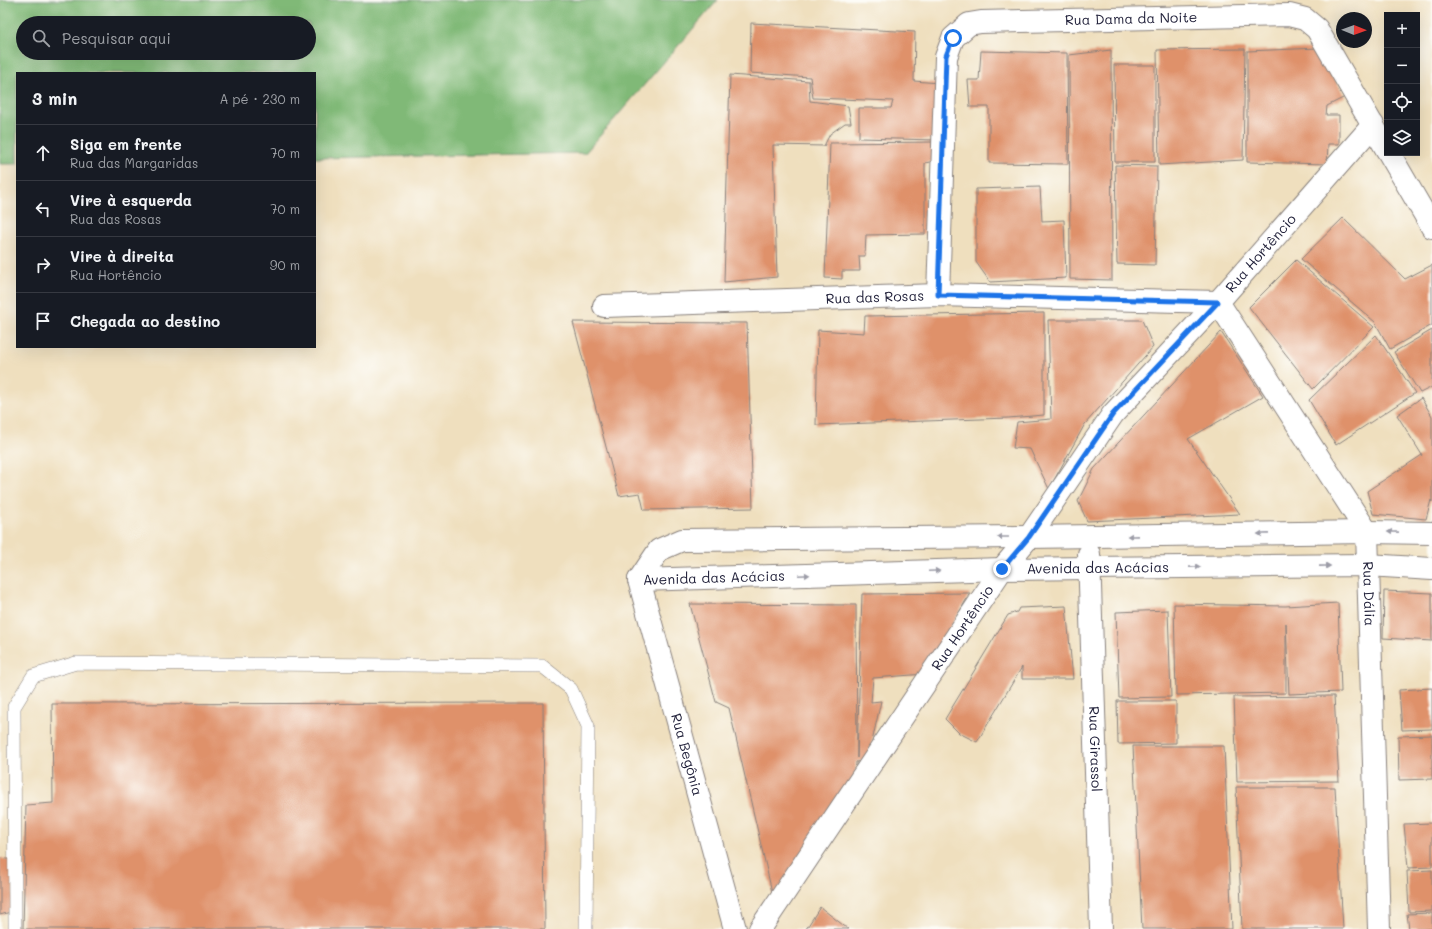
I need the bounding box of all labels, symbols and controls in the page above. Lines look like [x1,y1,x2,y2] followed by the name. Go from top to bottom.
[1065,7,1198,29] street label: Rua Dama da Noite
[1336,12,1372,48] north arrow
[1384,12,1420,156] map controls
[1384,12,1420,48] button: +
[16,16,316,60] search box
[30,27,52,49] icon: search
[62,28,171,48] text: Pesquisar aqui
[944,29,962,47] route start
[1384,48,1420,84] button: −
[1384,84,1420,120] button: locate
[32,87,77,109] text: 3 min
[219,90,300,107] text: A pé · 230 m
[1384,120,1420,156] button: layers
[70,134,182,154] text: Siga em frente
[32,142,54,164] icon: ahead
[270,144,300,161] text: 70 m
[70,154,198,171] text: Rua das Margaridas
[70,190,192,210] text: Vire à esquerda
[32,198,54,220] icon: left
[270,200,300,217] text: 70 m
[1221,209,1300,296] street label: Rua Hortêncio
[70,210,161,227] text: Rua das Rosas
[70,246,174,266] text: Vire à direita
[32,254,54,276] icon: right
[270,256,300,273] text: 90 m
[70,266,162,283] text: Rua Hortêncio
[825,285,924,308] street label: Rua das Rosas
[32,310,54,332] icon: arrive
[70,311,220,331] text: Chegada ao destino
[1386,529,1399,535] one-way arrow
[1257,530,1269,537] one-way arrow
[1127,532,1139,539] one-way arrow
[996,534,1009,540] one-way arrow
[1027,557,1169,578] street label: Avenida das Acácias
[993,560,1011,578] route end
[1359,561,1380,626] street label: Rua Dália
[1319,563,1332,569] one-way arrow
[1189,564,1202,570] one-way arrow
[643,566,785,589] street label: Avenida das Acácias
[928,568,941,574] one-way arrow
[798,572,811,578] one-way arrow
[927,581,998,674] street label: Rua Hortêncio
[1085,706,1107,792] street label: Rua Girassol
[667,711,708,798] street label: Rua Begônia

